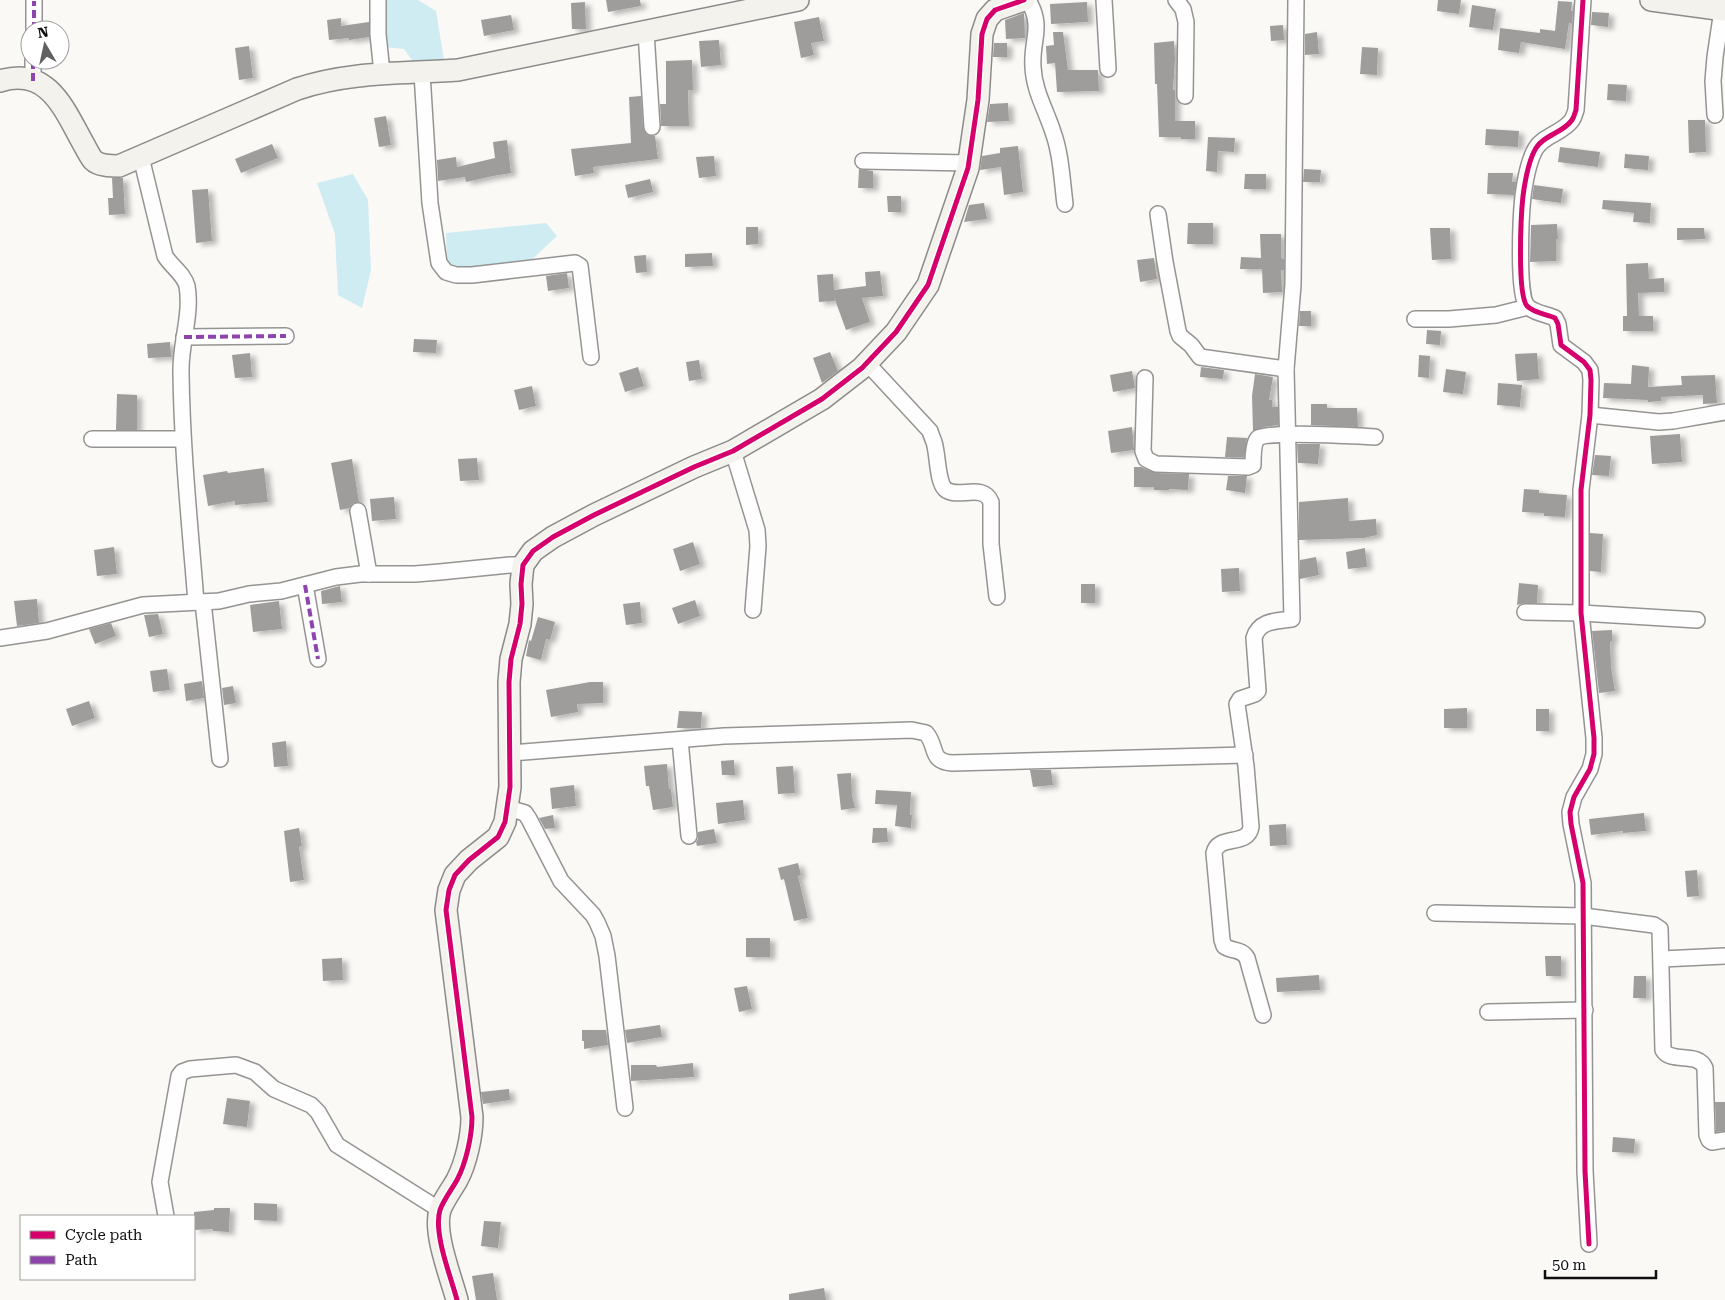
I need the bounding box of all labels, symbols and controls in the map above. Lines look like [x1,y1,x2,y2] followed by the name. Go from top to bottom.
[20,20,70,70] north arrow
[36,23,50,41] text: N
[20,1215,195,1280] legend
[65,1226,143,1244] text: Cycle path
[1545,1248,1656,1280] scale bar
[65,1251,98,1269] text: Path
[1552,1256,1587,1274] text: 50 m

